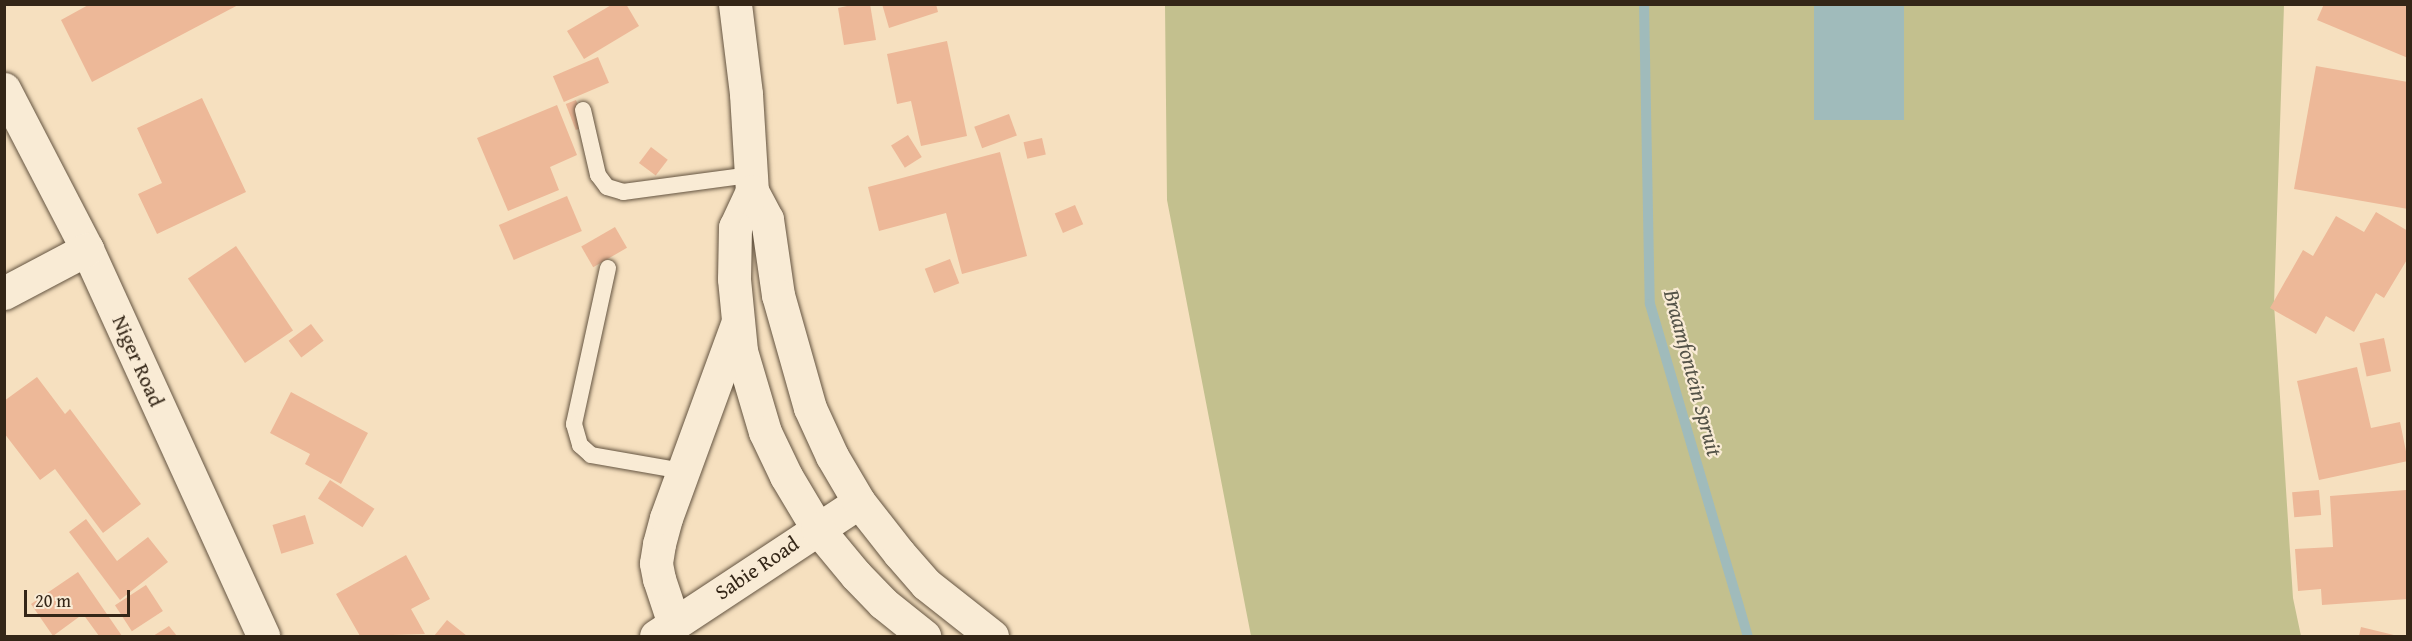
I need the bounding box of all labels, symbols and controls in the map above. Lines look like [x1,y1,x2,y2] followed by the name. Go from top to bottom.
[1658,287,1728,459] water label: Braamfontein Spruit
[107,312,169,410] street label: Niger Road
[710,531,804,605] street label: Sabie Road
[27,578,134,616] scale bar
[35,587,71,614] text: 20 m

